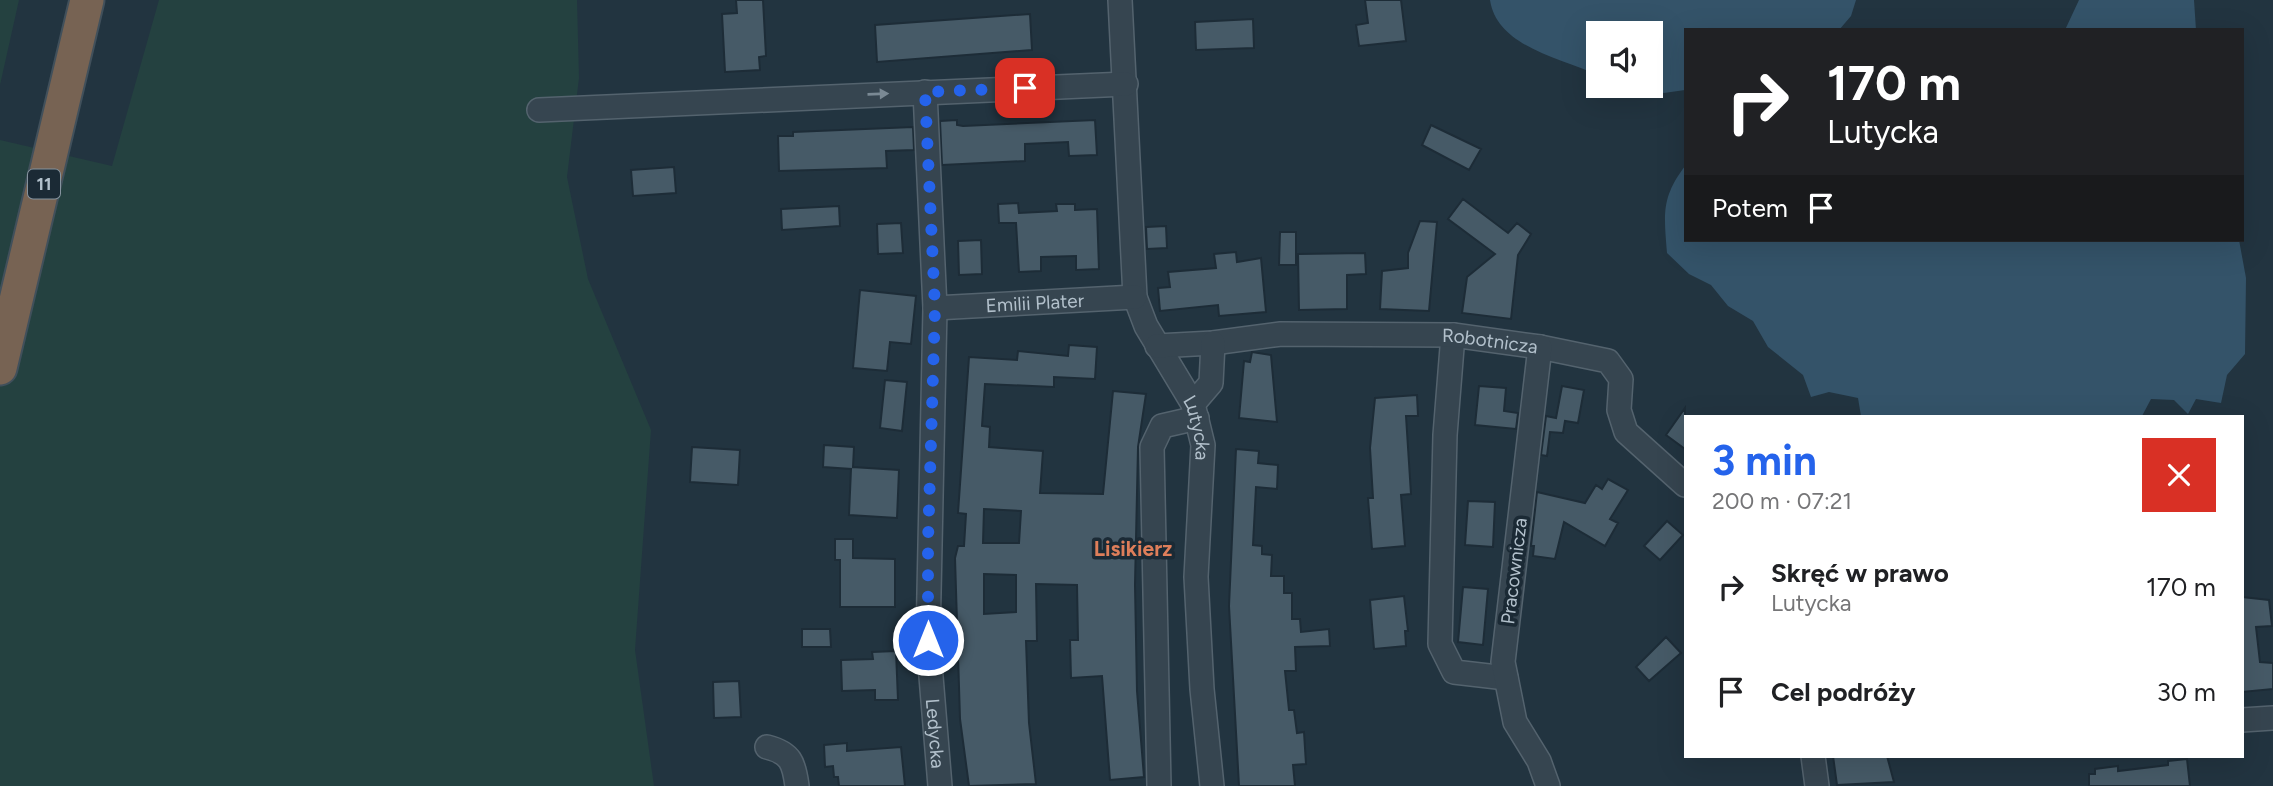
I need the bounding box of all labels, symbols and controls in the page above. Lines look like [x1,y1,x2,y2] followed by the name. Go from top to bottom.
[1586,21,1663,98] map controls
[1586,21,1663,98] button: sound
[1827,53,1961,112] text: 170 m
[1712,56,1803,147] icon: right
[995,58,1055,118] pin
[1006,69,1044,107] icon: arrive
[867,89,889,100] one-way arrow
[1827,113,1939,151] text: Lutycka
[28,169,60,198] road number: 11
[1802,189,1840,227] icon: arrive
[1712,192,1788,224] text: Potem
[985,288,1085,317] street label: Emilii Plater
[1442,323,1539,358] street label: Robotnicza
[1179,391,1215,461] street label: Lutycka
[1712,435,1817,486] text: 3 min
[2142,438,2216,512] button: close
[1712,487,1852,515] text: 200 m · 07:21
[1496,516,1532,626] street label: Pracownicza
[1094,536,1172,561] district label: Lisikierz
[1771,557,1949,589] text: Skręć w prawo
[1712,568,1750,606] icon: right
[2146,571,2216,603] text: 170 m
[1771,589,1851,617] text: Lutycka
[891,603,965,677] position arrow
[1712,673,1750,711] icon: arrive
[1771,676,1915,708] text: Cel podróży
[2157,676,2216,708] text: 30 m
[921,697,950,769] street label: Ledycka

